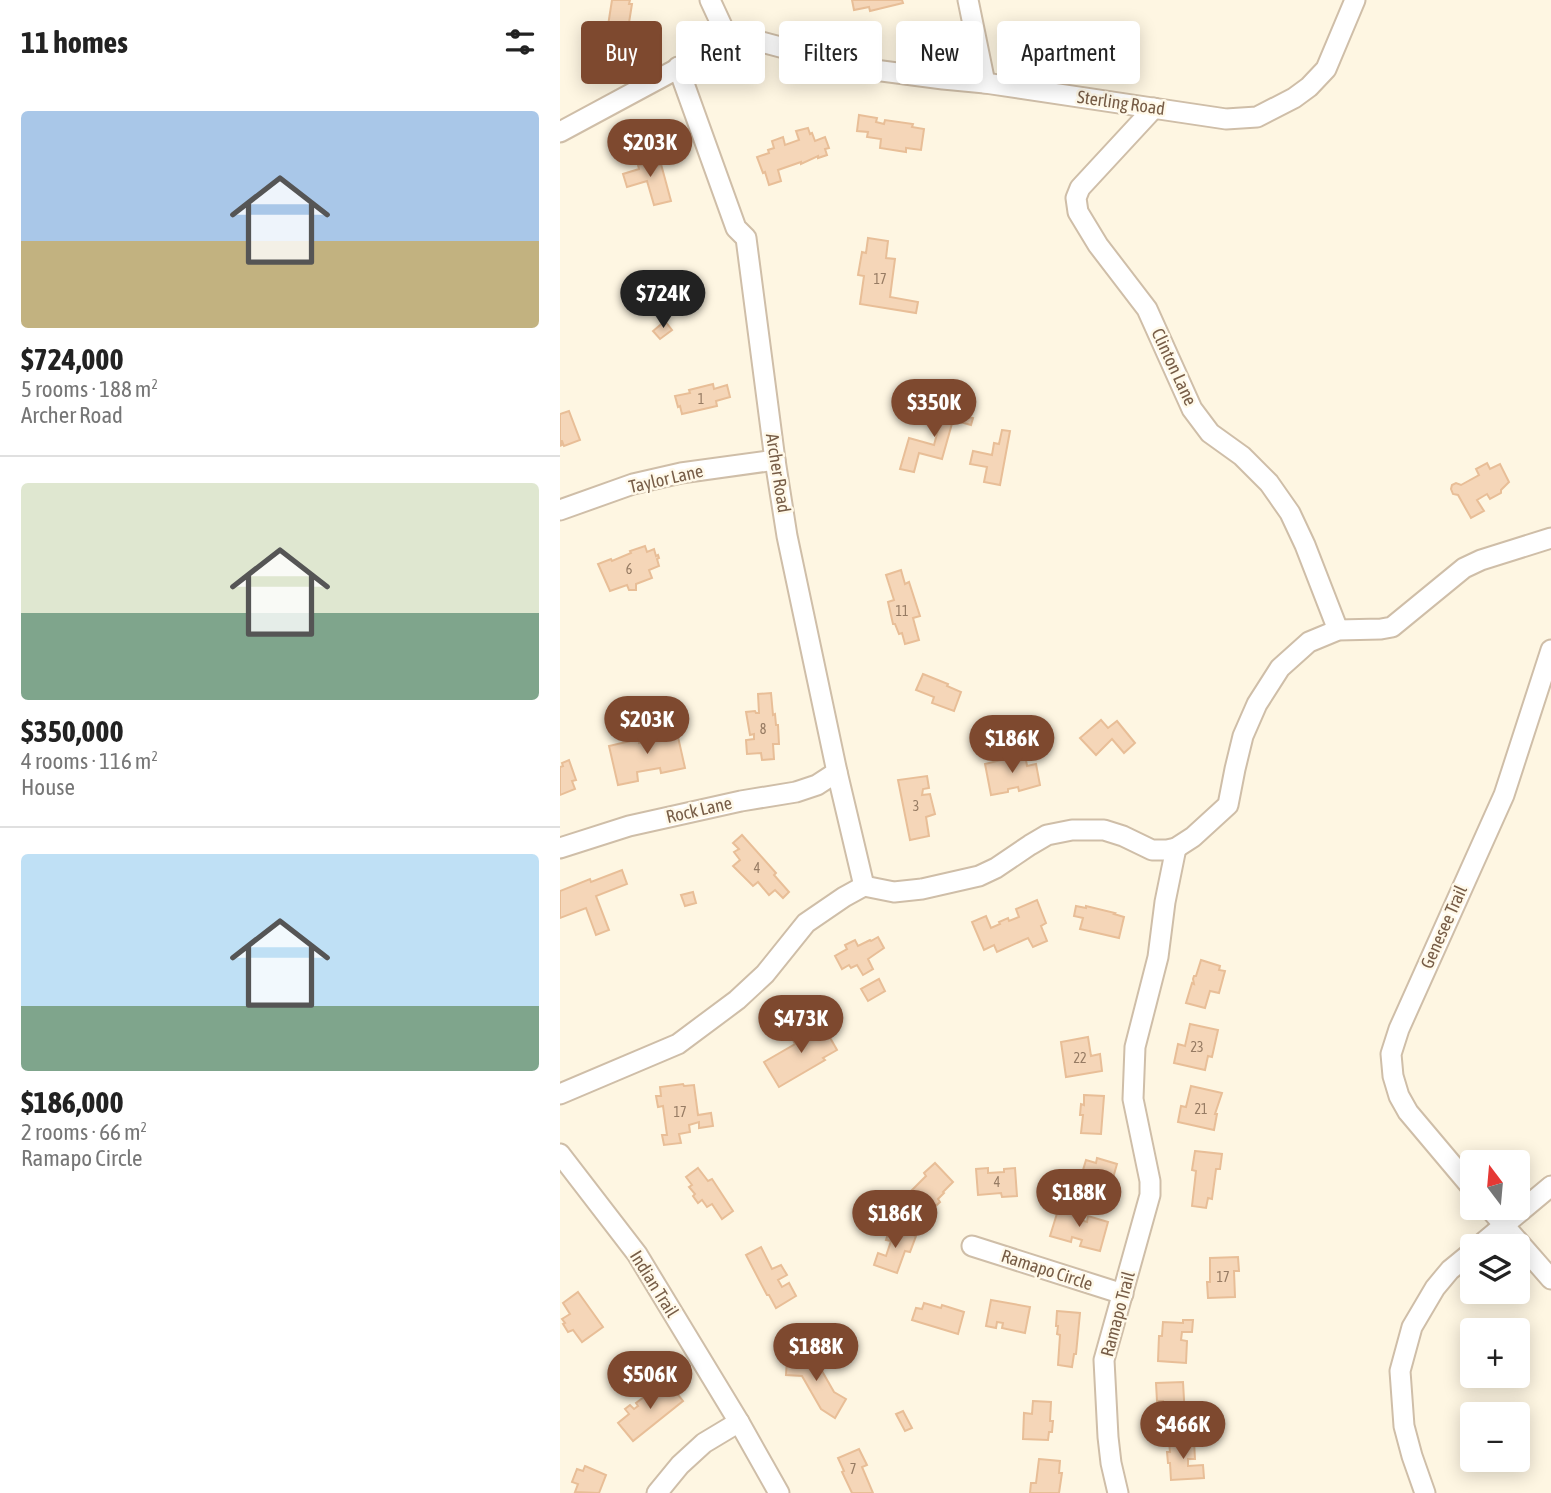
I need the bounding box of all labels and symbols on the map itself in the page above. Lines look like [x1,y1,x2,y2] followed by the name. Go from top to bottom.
[1076,86,1166,119] street label: Sterling Road
[601,120,699,179] pin: $203K
[614,270,712,330] pin: $724K
[873,271,887,287] house number: 17
[1147,325,1201,409] street label: Clinton Lane
[885,380,983,439] pin: $350K
[698,391,704,407] house number: 1
[762,432,795,514] street label: Archer Road
[627,460,705,497] street label: Taylor Lane
[626,561,633,577] house number: 6
[895,603,909,619] house number: 11
[598,696,696,756] pin: $203K
[963,716,1061,775] pin: $186K
[760,721,767,737] house number: 8
[664,792,734,827] street label: Rock Lane
[913,798,919,814] house number: 3
[754,860,761,876] house number: 4
[1416,882,1471,972] street label: Genesee Trail
[752,996,850,1055] pin: $473K
[1190,1039,1204,1055] house number: 23
[1073,1050,1087,1066] house number: 22
[1194,1101,1208,1117] house number: 21
[673,1104,687,1120] house number: 17
[1460,1150,1530,1220] north arrow
[1030,1170,1128,1229] pin: $188K
[994,1174,1001,1190] house number: 4
[846,1190,944,1250] pin: $186K
[999,1245,1096,1294] street label: Ramapo Circle
[626,1247,683,1321] street label: Indian Trail
[1096,1269,1139,1359] street label: Ramapo Trail
[1216,1269,1230,1285] house number: 17
[767,1324,865,1383] pin: $188K
[601,1352,699,1411] pin: $506K
[1134,1402,1232,1461] pin: $466K
[850,1461,856,1477] house number: 7

